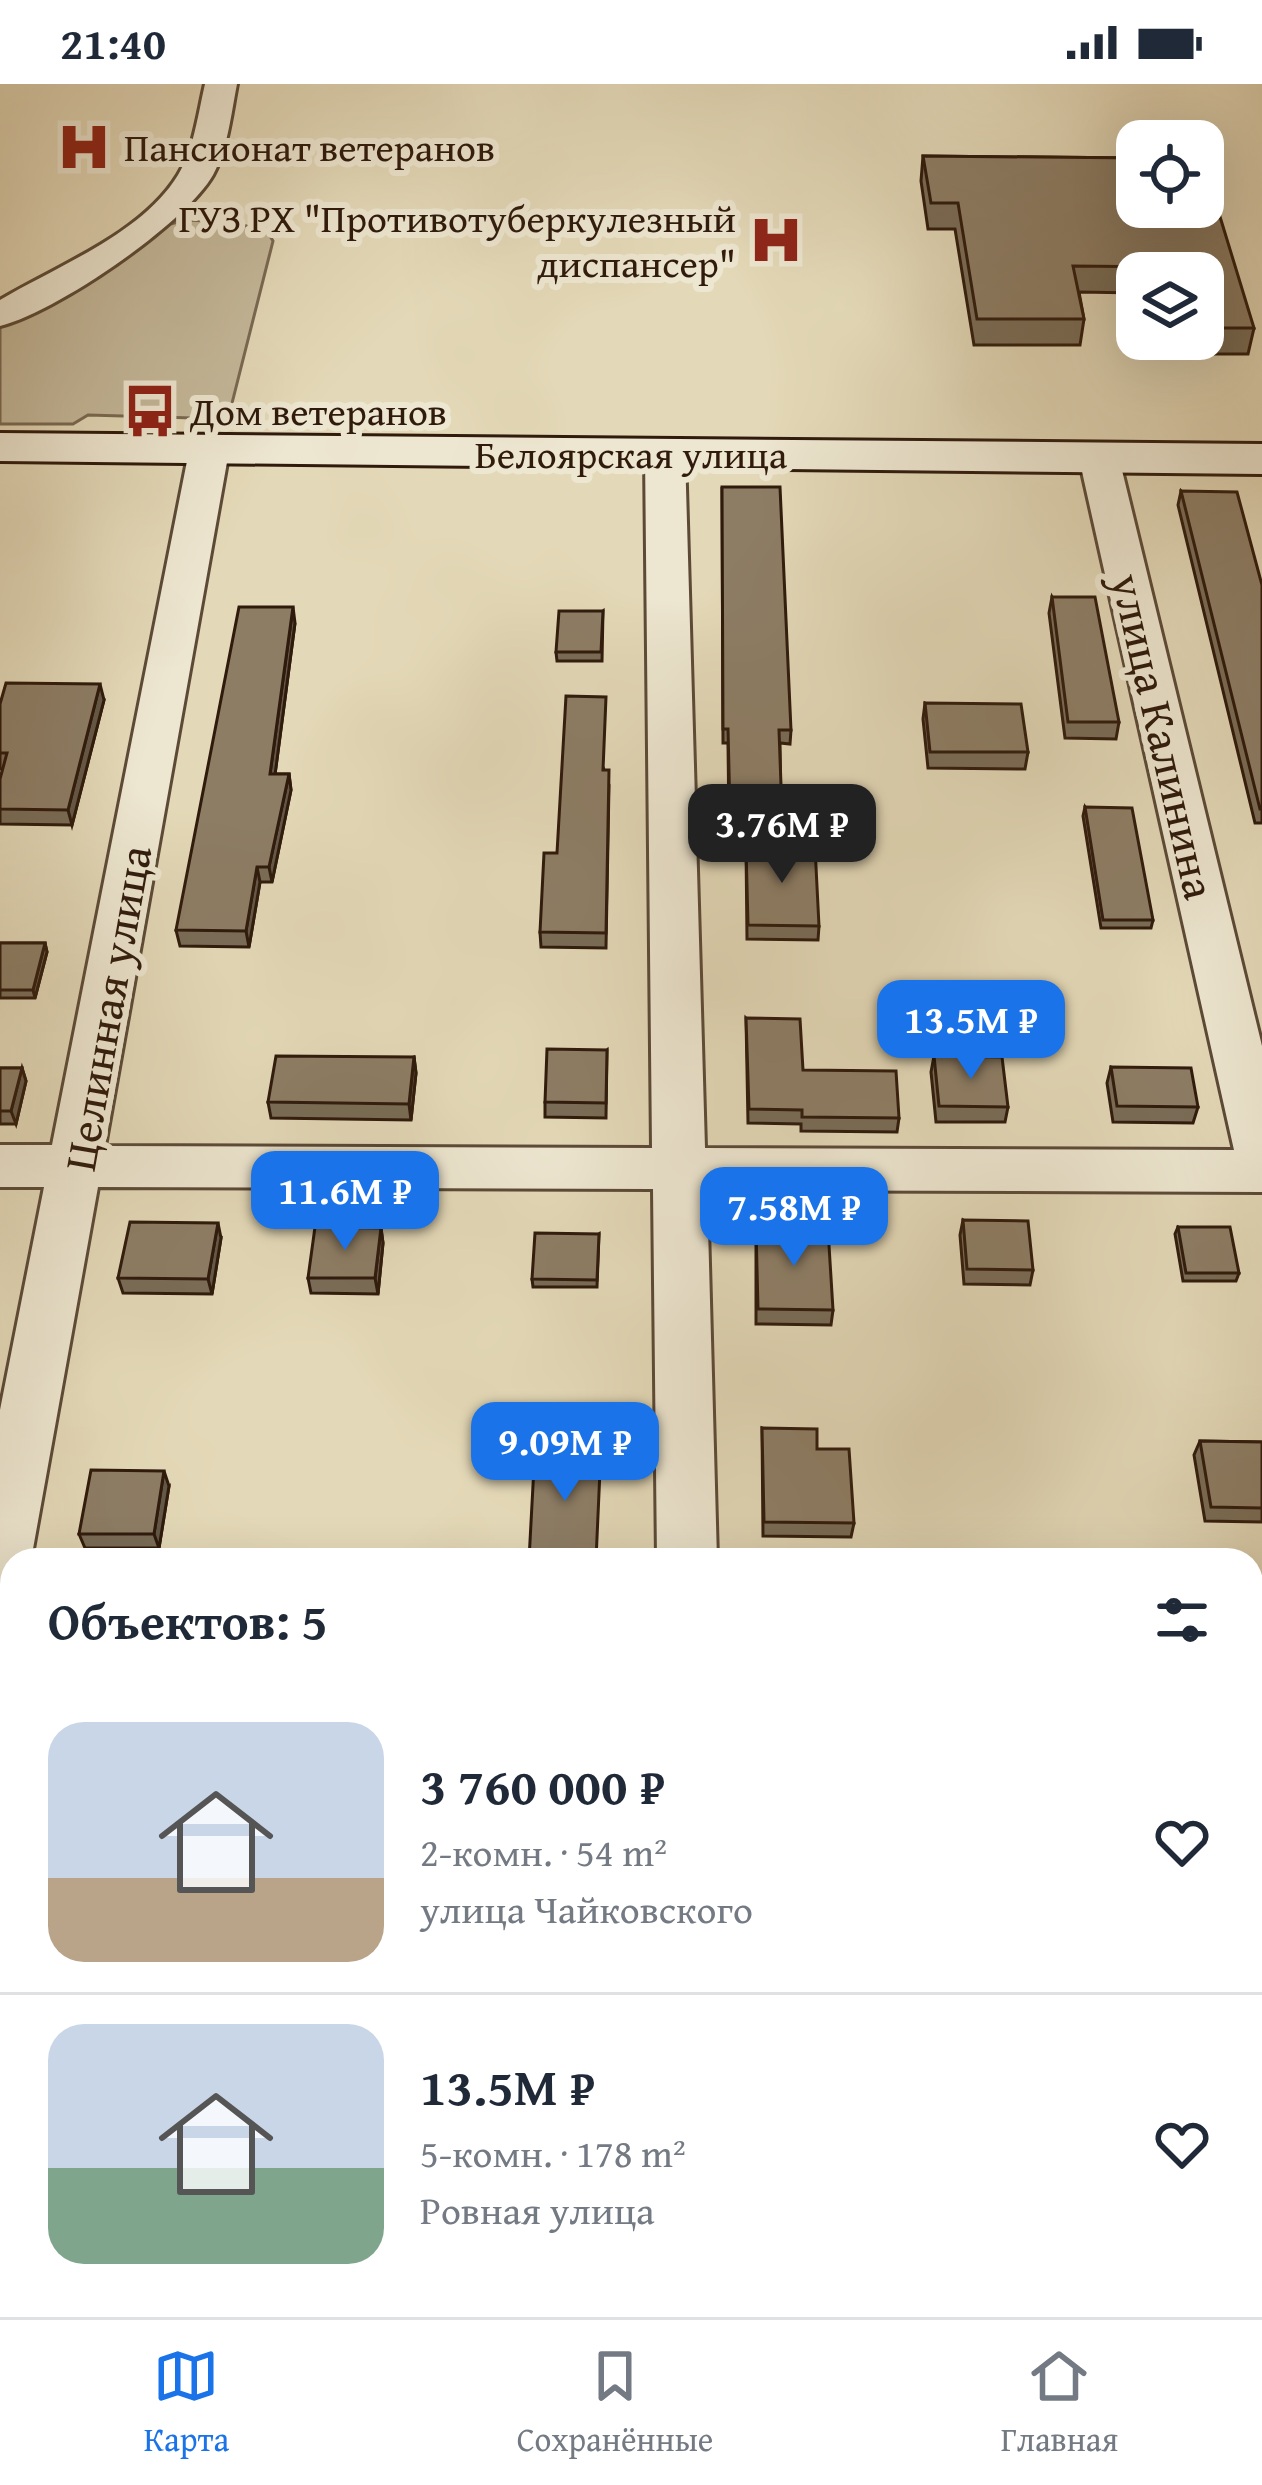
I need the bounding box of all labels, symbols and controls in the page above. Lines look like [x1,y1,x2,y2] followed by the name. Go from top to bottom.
[60,10,166,75] text: 21:40
[55,118,113,176] hospital icon: Пансионат ветеранов
[124,118,495,175] place label: Пансионат ветеранов
[1116,120,1224,360] map controls
[1116,120,1224,228] button: locate
[179,189,736,291] place label: ГУЗ РХ "Противотуберкулезный диспансер"
[747,211,805,269] hospital icon: ГУЗ РХ "Противотуберкулезный диспансер"
[1116,252,1224,360] button: layers
[121,382,179,440] bus stop icon: Дом ветеранов
[189,382,447,439] place label: Дом ветеранов
[475,425,788,482] street label: Белоярская улица
[1095,566,1234,906] street label: улица Калинина
[671,784,893,886] pin: 3.76M ₽
[715,794,849,851] text: 3.76M ₽
[46,839,167,1176] street label: Целинная улица
[860,980,1082,1082] pin: 13.5M ₽
[904,990,1038,1047] text: 13.5M ₽
[234,1151,456,1253] pin: 11.6M ₽
[278,1161,412,1218] text: 11.6M ₽
[683,1167,905,1269] pin: 7.58M ₽
[727,1177,861,1234] text: 7.58M ₽
[454,1402,676,1504] pin: 9.09M ₽
[498,1412,632,1469] text: 9.09M ₽
[48,1583,328,1658] text: Объектов: 5
[1149,1587,1215,1653] icon: filters
[420,1748,665,1823] text: 3 760 000 ₽
[144,1770,288,1914] icon: home
[1149,1809,1215,1875] icon: heart
[420,1823,667,1880] text: 2-комн. · 54 m²
[420,1880,753,1937] text: улица Чайковского
[420,2049,595,2124] text: 13.5M ₽
[144,2072,288,2216] icon: home
[1149,2111,1215,2177] icon: heart
[420,2124,686,2181] text: 5-комн. · 178 m²
[420,2181,655,2238] text: Ровная улица
[144,2343,229,2463] tab: Карта
[517,2343,713,2463] tab: Сохранённые
[1001,2343,1118,2463] tab: Главная

